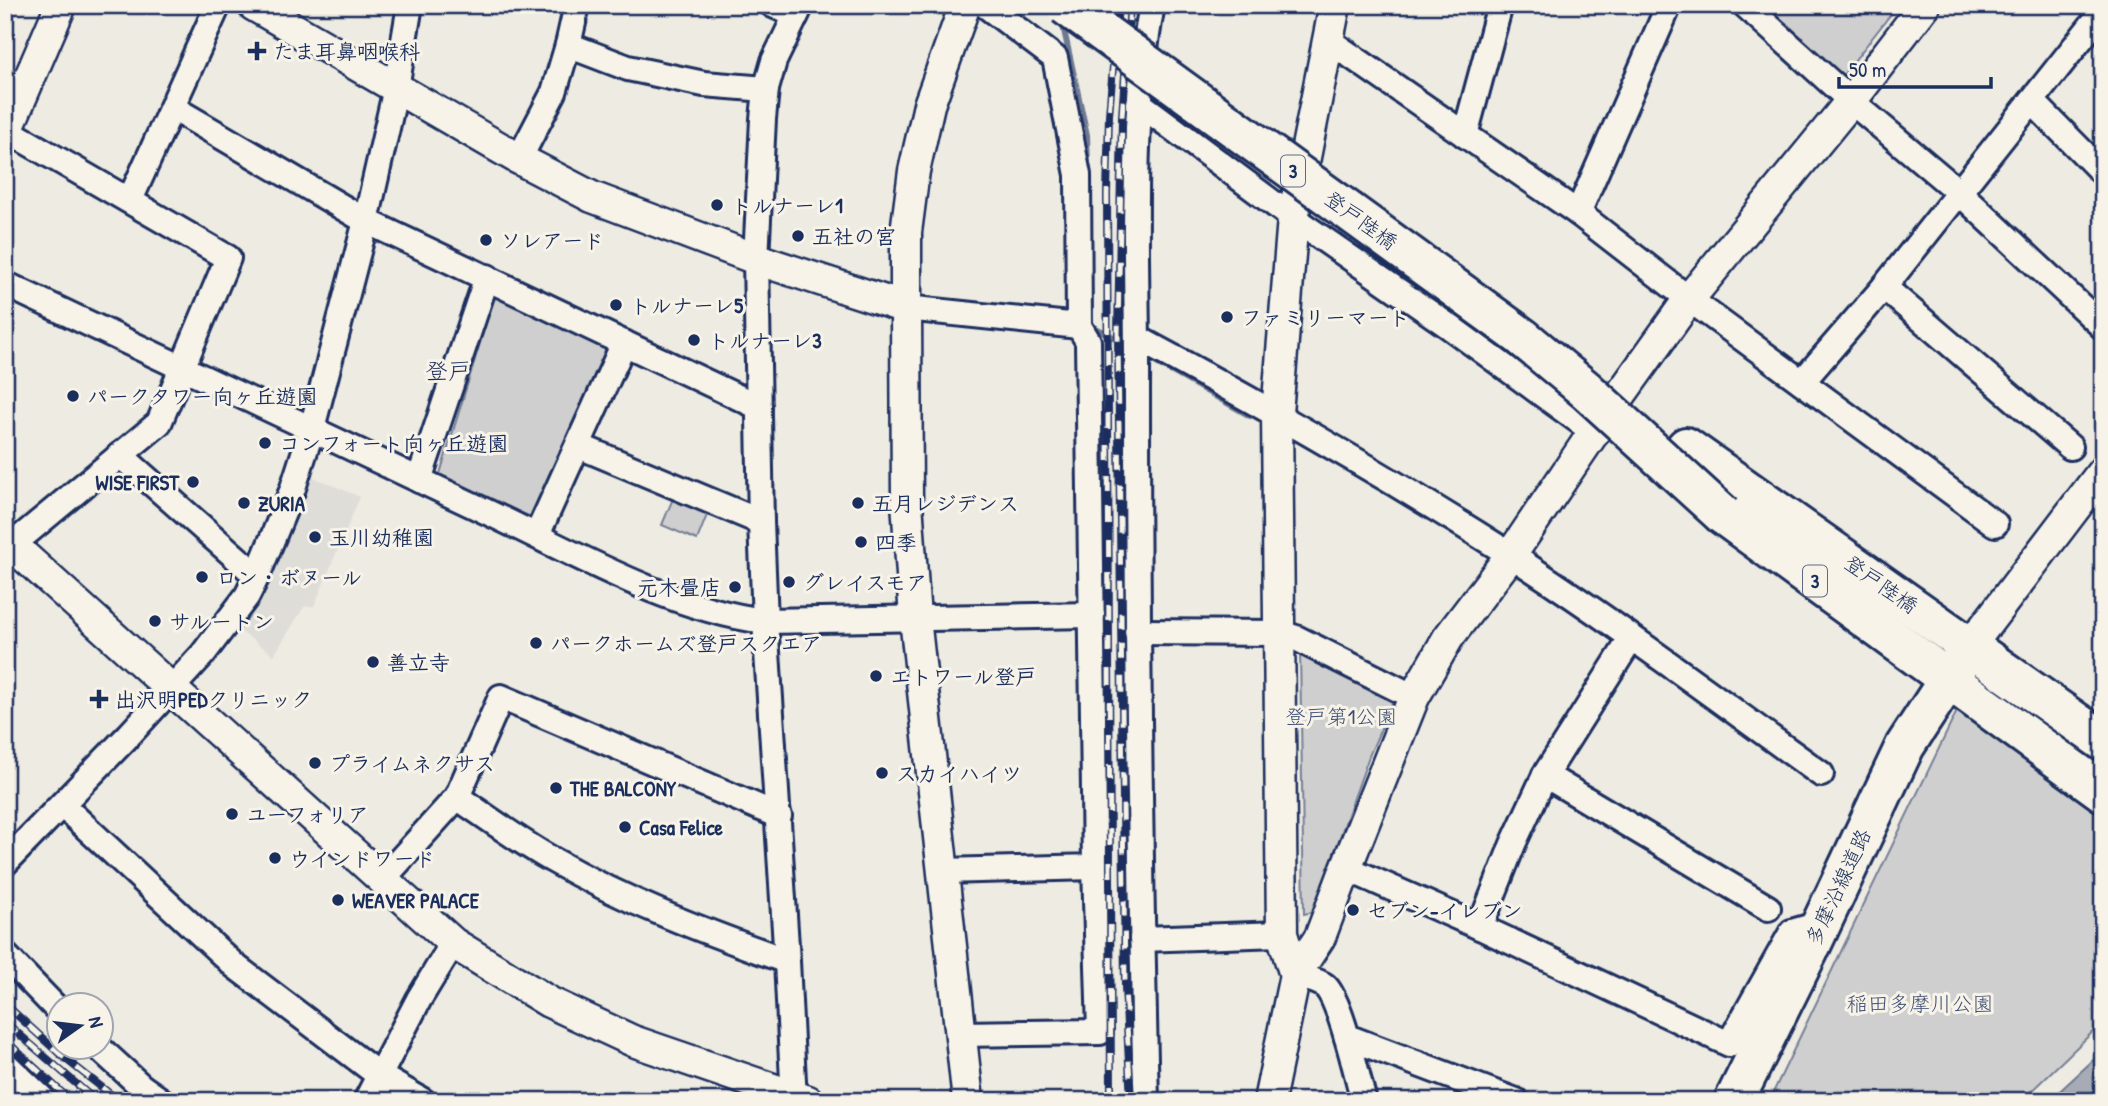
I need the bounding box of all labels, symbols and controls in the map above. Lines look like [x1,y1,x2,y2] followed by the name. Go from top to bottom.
[273,37,420,66] place label: たま耳鼻咽喉科
[247,41,267,61] marker: たま耳鼻咽喉科
[1839,46,1991,90] scale bar
[1849,55,1886,84] text: 50 m
[1281,155,1305,186] road number: 3
[1318,184,1404,256] street label: 登戸陸橋
[731,191,843,220] place label: トルナーレ1
[709,197,725,213] marker: トルナーレ1
[812,222,896,251] place label: 五社の宮
[500,226,604,255] place label: ソレアード
[790,228,806,244] marker: 五社の宮
[478,232,494,248] marker: ソレアード
[630,291,743,320] place label: トルナーレ5
[608,297,624,313] marker: トルナーレ5
[1241,303,1410,332] place label: ファミリーマート
[1219,309,1235,325] marker: ファミリーマート
[708,326,822,355] place label: トルナーレ3
[686,332,702,348] marker: トルナーレ3
[425,355,471,386] district label: 登戸
[87,382,318,411] place label: パークタワー向ヶ丘遊園
[65,388,81,404] marker: パークタワー向ヶ丘遊園
[279,429,508,458] place label: コンフォート向ヶ丘遊園
[257,435,273,451] marker: コンフォート向ヶ丘遊園
[96,468,180,497] place label: WISE FIRST
[185,474,201,490] marker: WISE FIRST
[258,489,306,518] place label: ZURIA
[872,489,1019,518] place label: 五月レジデンス
[236,495,252,511] marker: ZURIA
[850,495,866,511] marker: 五月レジデンス
[329,523,434,552] place label: 玉川幼稚園
[875,528,917,557] place label: 四季
[307,529,323,545] marker: 玉川幼稚園
[853,534,869,550] marker: 四季
[1838,548,1924,620] street label: 登戸陸橋
[216,563,362,592] place label: ロン・ボヌール
[1803,566,1827,596] road number: 3
[803,568,927,597] place label: グレイスモア
[194,569,210,585] marker: ロン・ボヌール
[637,573,721,602] place label: 元木畳店
[781,574,797,590] marker: グレイスモア
[727,579,743,595] marker: 元木畳店
[169,607,274,636] place label: サルートン
[147,613,163,629] marker: サルートン
[550,629,822,658] place label: パークホームズ登戸スクエア
[528,635,544,651] marker: パークホームズ登戸スクエア
[387,648,450,677] place label: 善立寺
[365,654,381,670] marker: 善立寺
[890,662,1036,691] place label: エトワール登戸
[868,668,884,684] marker: エトワール登戸
[115,685,312,714] place label: 出沢明PEDクリニック
[89,689,109,709] marker: 出沢明PEDクリニック
[1285,702,1397,731] park label: 登戸第1公園
[329,749,495,778] place label: プライムネクサス
[307,755,323,771] marker: プライムネクサス
[896,759,1022,788] place label: スカイハイツ
[874,765,890,781] marker: スカイハイツ
[569,774,677,803] place label: THE BALCONY
[548,780,564,796] marker: THE BALCONY
[246,800,369,829] place label: ユーフォリア
[224,806,240,822] marker: ユーフォリア
[639,813,724,842] place label: Casa Felice
[617,819,633,835] marker: Casa Felice
[1798,824,1878,950] street label: 多摩沿線道路
[289,844,436,873] place label: ウインドワード
[267,850,283,866] marker: ウインドワード
[352,886,480,915] place label: WEAVER PALACE
[330,892,346,908] marker: WEAVER PALACE
[1367,896,1522,925] place label: セブン-イレブン
[1345,902,1361,918] marker: セブン-イレブン
[1847,989,1994,1018] park label: 稲田多摩川公園
[46,990,116,1060] north arrow
[83,1014,110,1030] text: N

